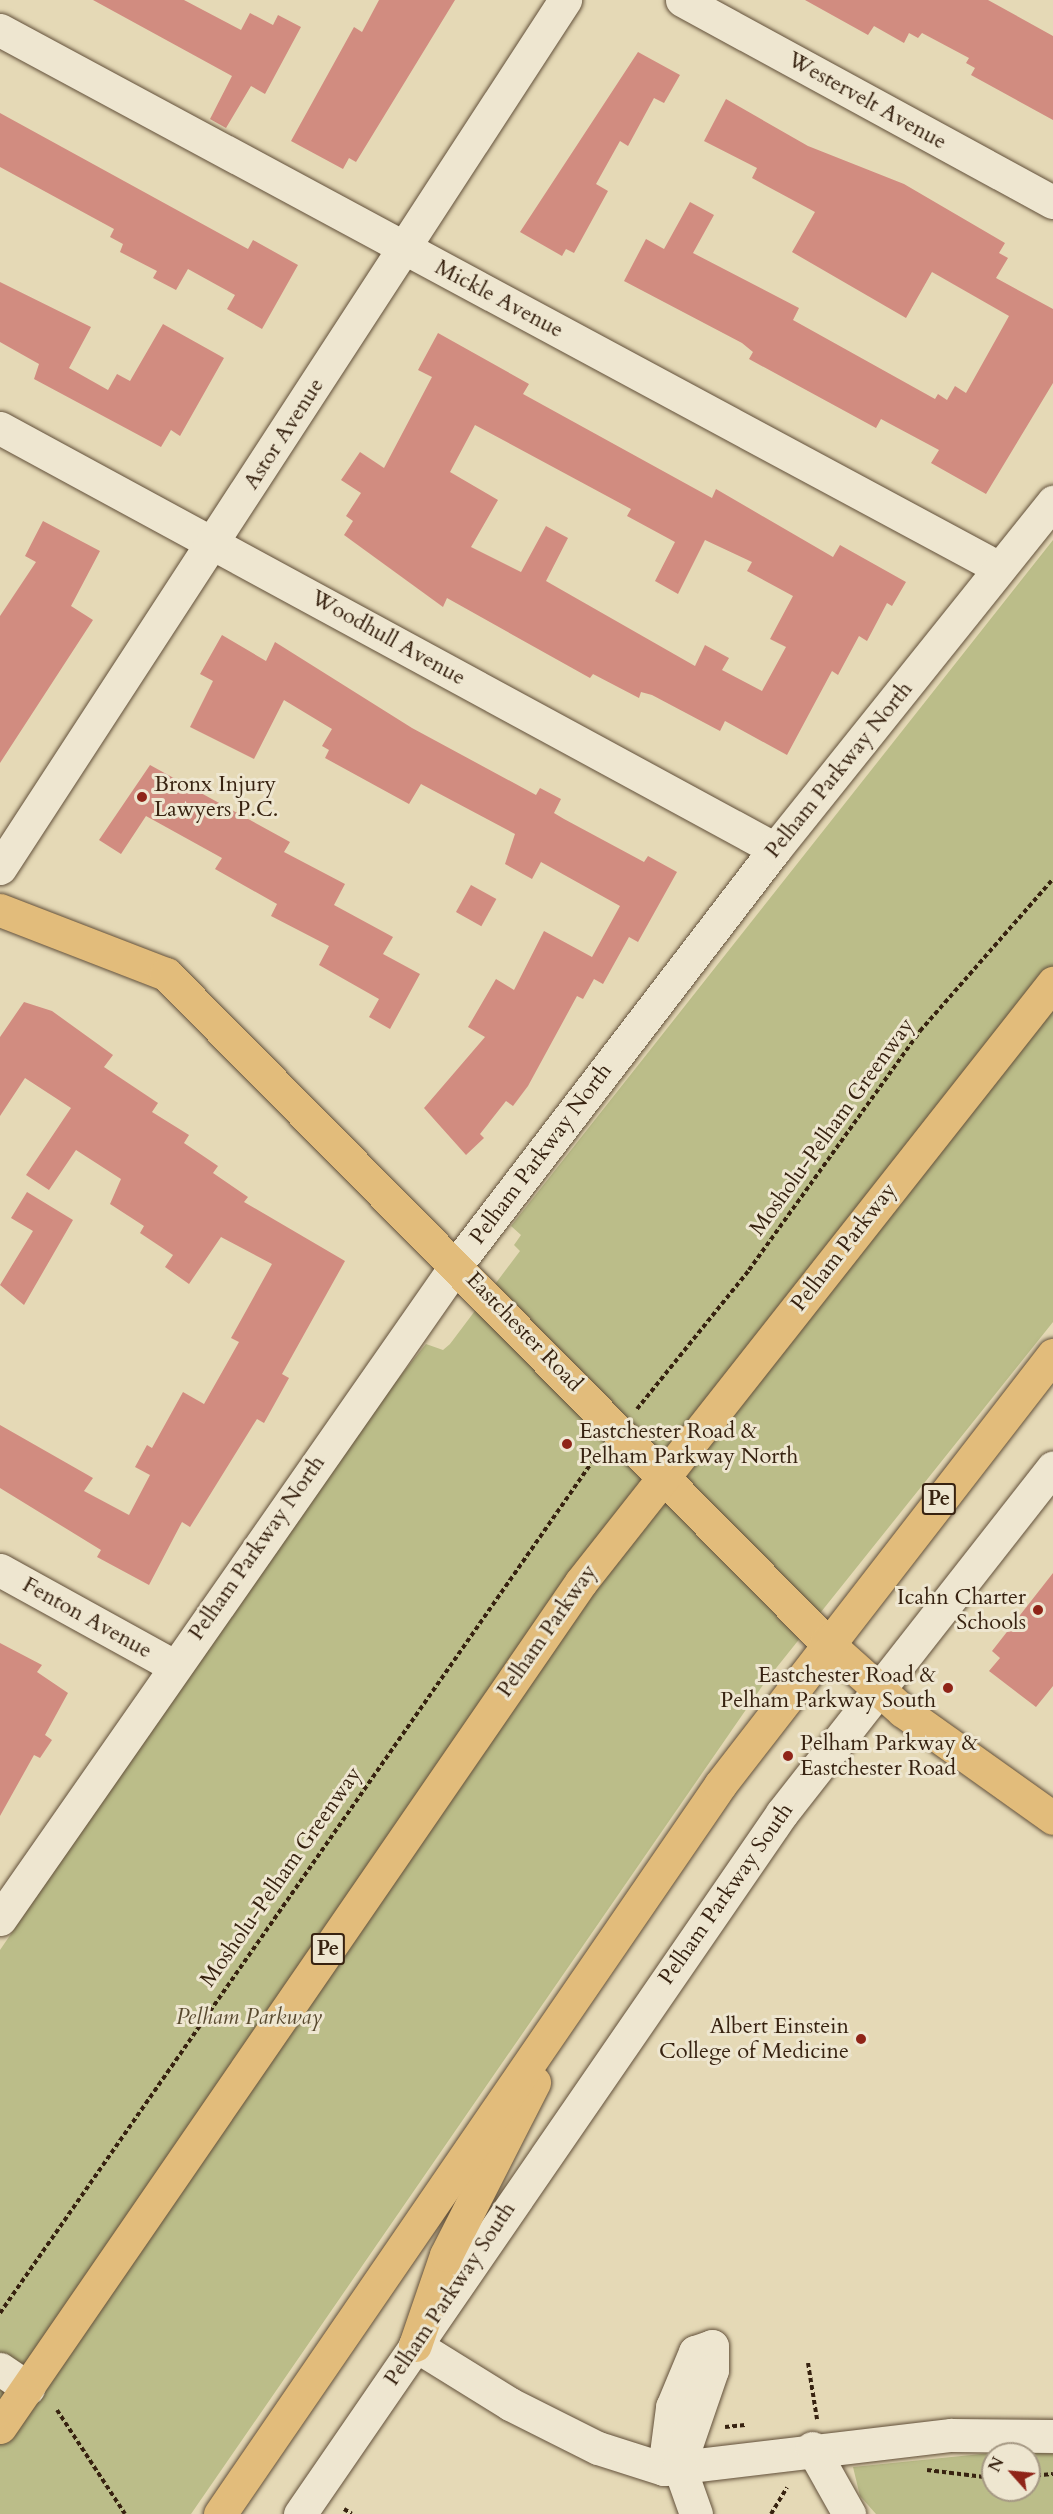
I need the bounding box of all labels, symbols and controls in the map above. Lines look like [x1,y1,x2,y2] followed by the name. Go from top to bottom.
[783,46,951,156] street label: Westervelt Avenue
[430,254,568,344] street label: Mickle Avenue
[238,374,330,494] street label: Astor Avenue
[306,585,470,691] street label: Woodhull Avenue
[760,676,918,864] street label: Pelham Parkway North
[154,771,278,822] place label: Bronx Injury Lawyers P.C.
[135,790,149,804] marker: Bronx Injury Lawyers P.C.
[744,1013,920,1241] street label: Mosholu-Pelham Greenway
[464,1058,618,1250] street label: Pelham Parkway North
[786,1177,902,1317] street label: Pelham Parkway
[460,1267,588,1397] street label: Eastchester Road
[579,1418,798,1470] place label: Eastchester Road & Pelham Parkway North
[560,1437,574,1451] marker: Eastchester Road & Pelham Parkway North
[183,1451,331,1645] street label: Pelham Parkway North
[921,1481,957,1517] road number: Pe
[492,1560,602,1702] street label: Pelham Parkway
[18,1572,156,1664] street label: Fenton Avenue
[897,1584,1026,1636] place label: Icahn Charter Schools
[1031,1603,1045,1617] marker: Icahn Charter Schools
[720,1662,936,1714] place label: Eastchester Road & Pelham Parkway South
[941,1681,955,1695] marker: Eastchester Road & Pelham Parkway South
[800,1730,978,1782] place label: Pelham Parkway & Eastchester Road
[781,1749,795,1763] marker: Pelham Parkway & Eastchester Road
[195,1762,367,1992] street label: Mosholu-Pelham Greenway
[653,1798,799,1990] street label: Pelham Parkway South
[310,1931,346,1967] road number: Pe
[176,2005,322,2031] park label: Pelham Parkway
[659,2013,849,2064] place label: Albert Einstein College of Medicine
[854,2032,868,2046] marker: Albert Einstein College of Medicine
[379,2197,521,2391] street label: Pelham Parkway South
[981,2442,1041,2502] north arrow
[984,2454,1010,2476] text: N

